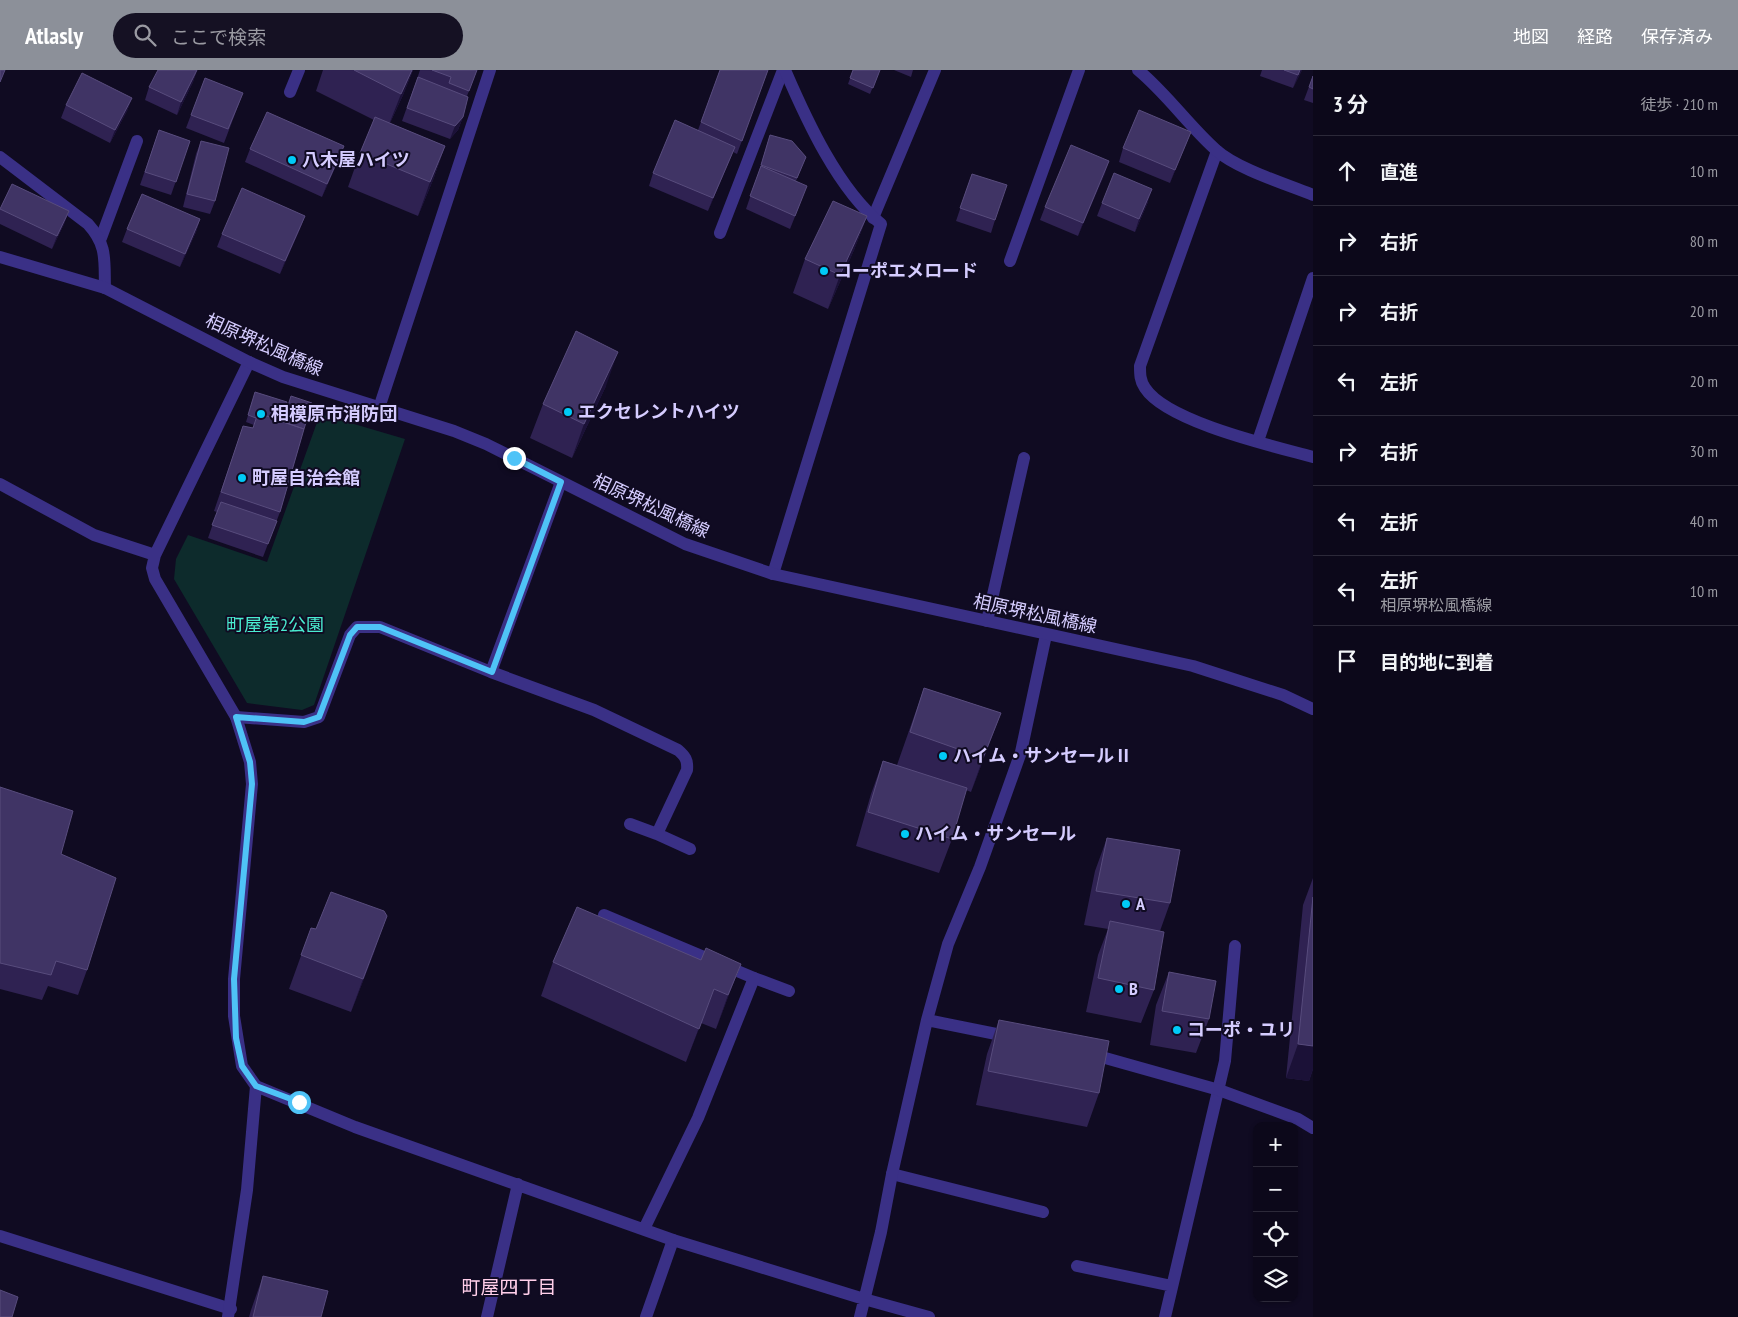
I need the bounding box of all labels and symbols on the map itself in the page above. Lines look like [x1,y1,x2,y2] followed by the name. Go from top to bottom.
[302,148,410,171] place label: 八木屋ハイツ
[286,154,298,166] marker: 八木屋ハイツ
[834,259,978,282] place label: コーポエメロード
[818,265,830,277] marker: コーポエメロード
[202,308,326,381] street label: 相原堺松風橋線
[578,400,740,423] place label: エクセレントハイツ
[271,402,397,425] place label: 相模原市消防団
[562,406,574,418] marker: エクセレントハイツ
[255,408,267,420] marker: 相模原市消防団
[503,447,526,470] route end
[252,466,360,489] place label: 町屋自治会館
[589,468,713,543] street label: 相原堺松風橋線
[236,472,248,484] marker: 町屋自治会館
[971,589,1099,638] street label: 相原堺松風橋線
[226,613,324,636] park label: 町屋第2公園
[953,744,1132,767] place label: ハイム・サンセールⅡ
[937,750,949,762] marker: ハイム・サンセールⅡ
[915,822,1076,845] place label: ハイム・サンセール
[899,828,911,840] marker: ハイム・サンセール
[1135,892,1146,915] place label: A
[1120,898,1132,910] marker: A
[1129,977,1138,1000] place label: B
[1113,983,1125,995] marker: B
[1187,1018,1295,1041] place label: コーポ・ユリ
[1171,1024,1183,1036] marker: コーポ・ユリ
[288,1091,311,1114] route start
[461,1275,557,1299] district label: 町屋四丁目

